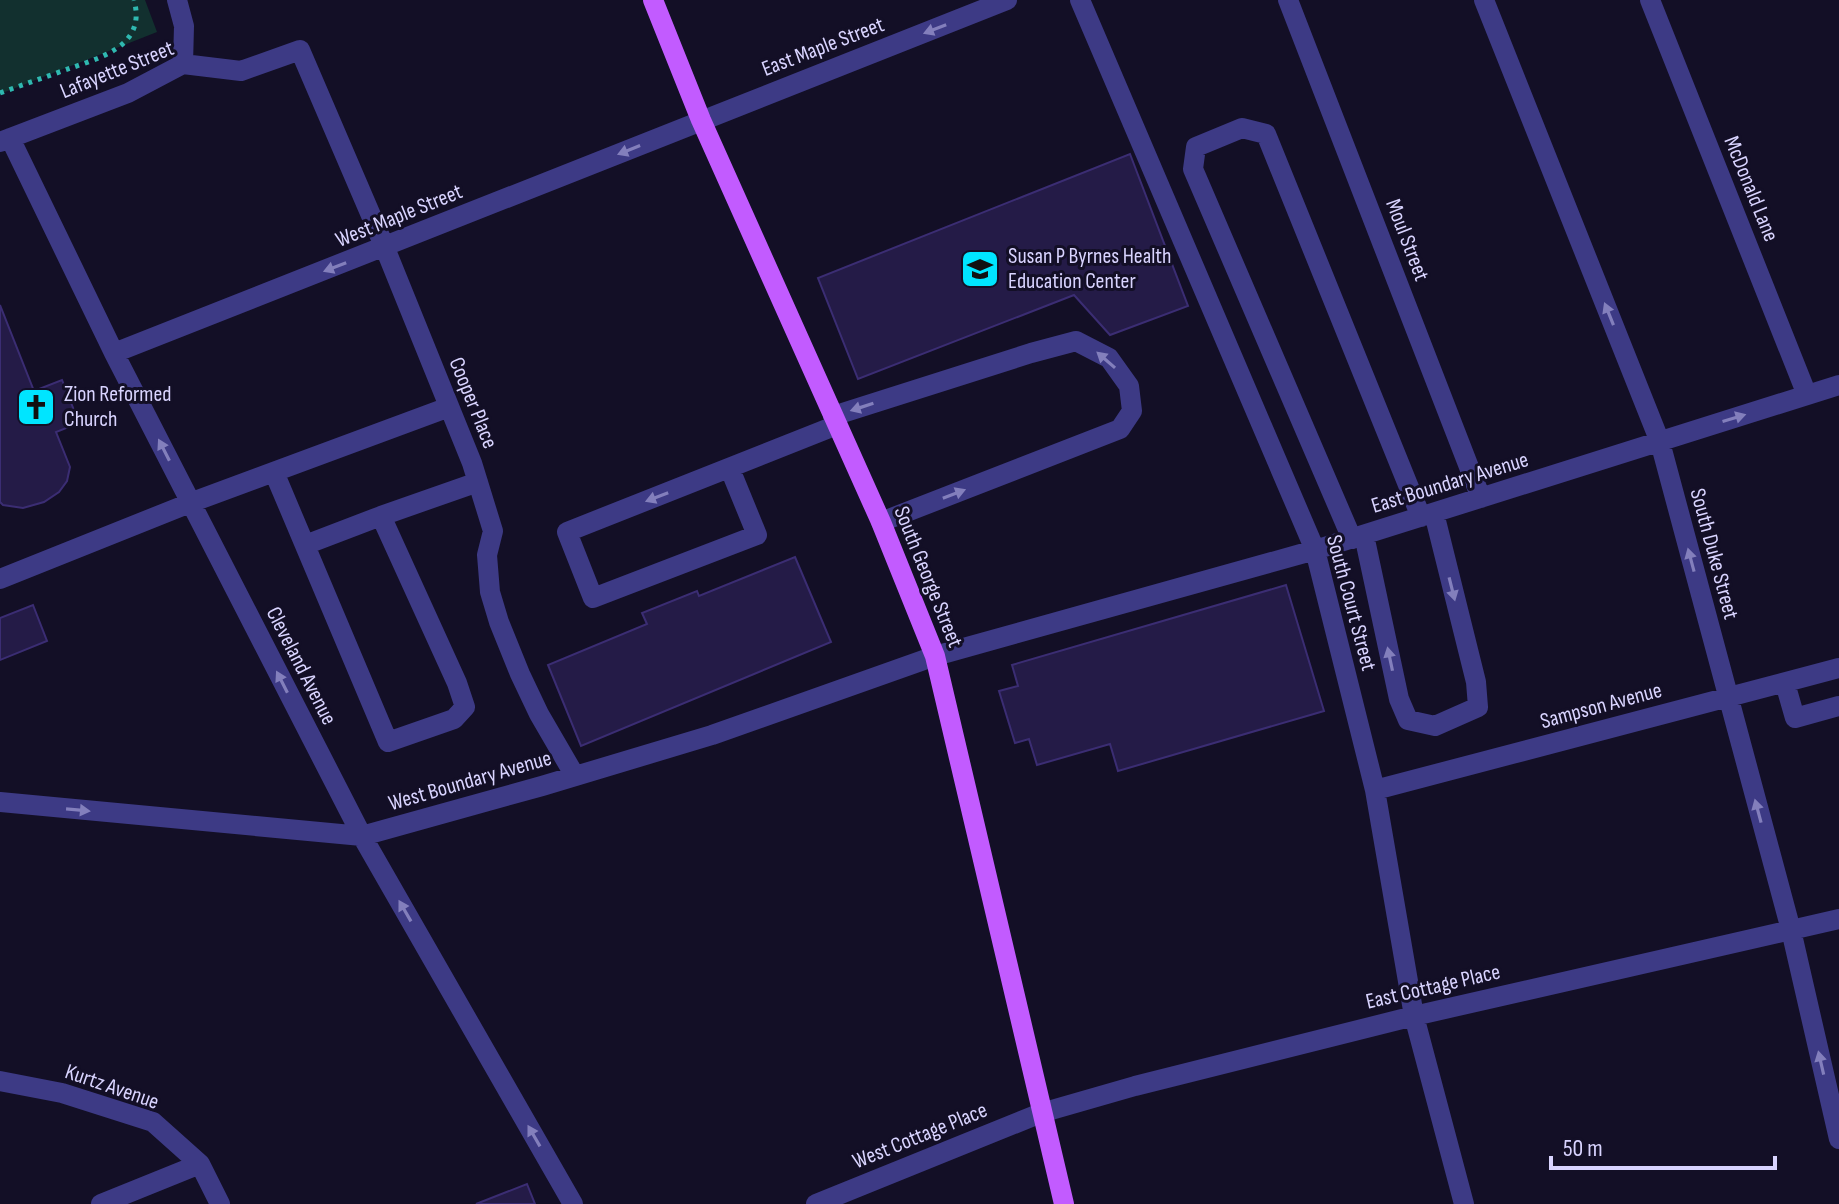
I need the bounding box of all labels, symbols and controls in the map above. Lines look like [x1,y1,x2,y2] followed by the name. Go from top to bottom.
[758,11,888,83] street label: East Maple Street
[923,22,947,35] one-way arrow
[56,35,178,105] street label: Lafayette Street
[1718,132,1784,246] street label: McDonald Lane
[617,143,641,156] one-way arrow
[332,178,467,254] street label: West Maple Street
[1379,195,1435,285] street label: Moul Street
[1008,243,1171,295] place label: Susan P Byrnes Health Education Center
[959,248,1001,290] school or university icon: Susan P Byrnes Health Education Center
[323,261,347,274] one-way arrow
[1602,302,1615,326] one-way arrow
[1097,352,1117,369] one-way arrow
[443,353,503,453] street label: Cooper Place
[64,381,171,433] place label: Zion Reformed Church
[15,386,57,428] church icon: Zion Reformed Church
[850,401,874,414] one-way arrow
[1722,412,1746,424] one-way arrow
[157,439,170,462] one-way arrow
[1368,446,1532,520] street label: East Boundary Avenue
[1684,486,1744,623] street label: South Duke Street
[942,487,966,500] one-way arrow
[645,491,669,504] one-way arrow
[887,503,969,652] street label: South George Street
[1320,532,1382,674] street label: South Court Street
[1685,547,1697,572] one-way arrow
[1447,576,1459,601] one-way arrow
[260,602,342,730] street label: Cleveland Avenue
[1383,646,1396,671] one-way arrow
[276,670,289,693] one-way arrow
[1537,677,1665,735] street label: Sampson Avenue
[385,745,555,817] street label: West Boundary Avenue
[1752,798,1764,823] one-way arrow
[66,803,91,816] one-way arrow
[398,900,412,922] one-way arrow
[1363,958,1503,1016] street label: East Cottage Place
[1815,1051,1827,1076] one-way arrow
[62,1058,162,1116] street label: Kurtz Avenue
[849,1097,991,1175] street label: West Cottage Place
[1551,1120,1775,1170] scale bar
[527,1125,541,1148] one-way arrow
[1563,1134,1603,1163] text: 50 m

